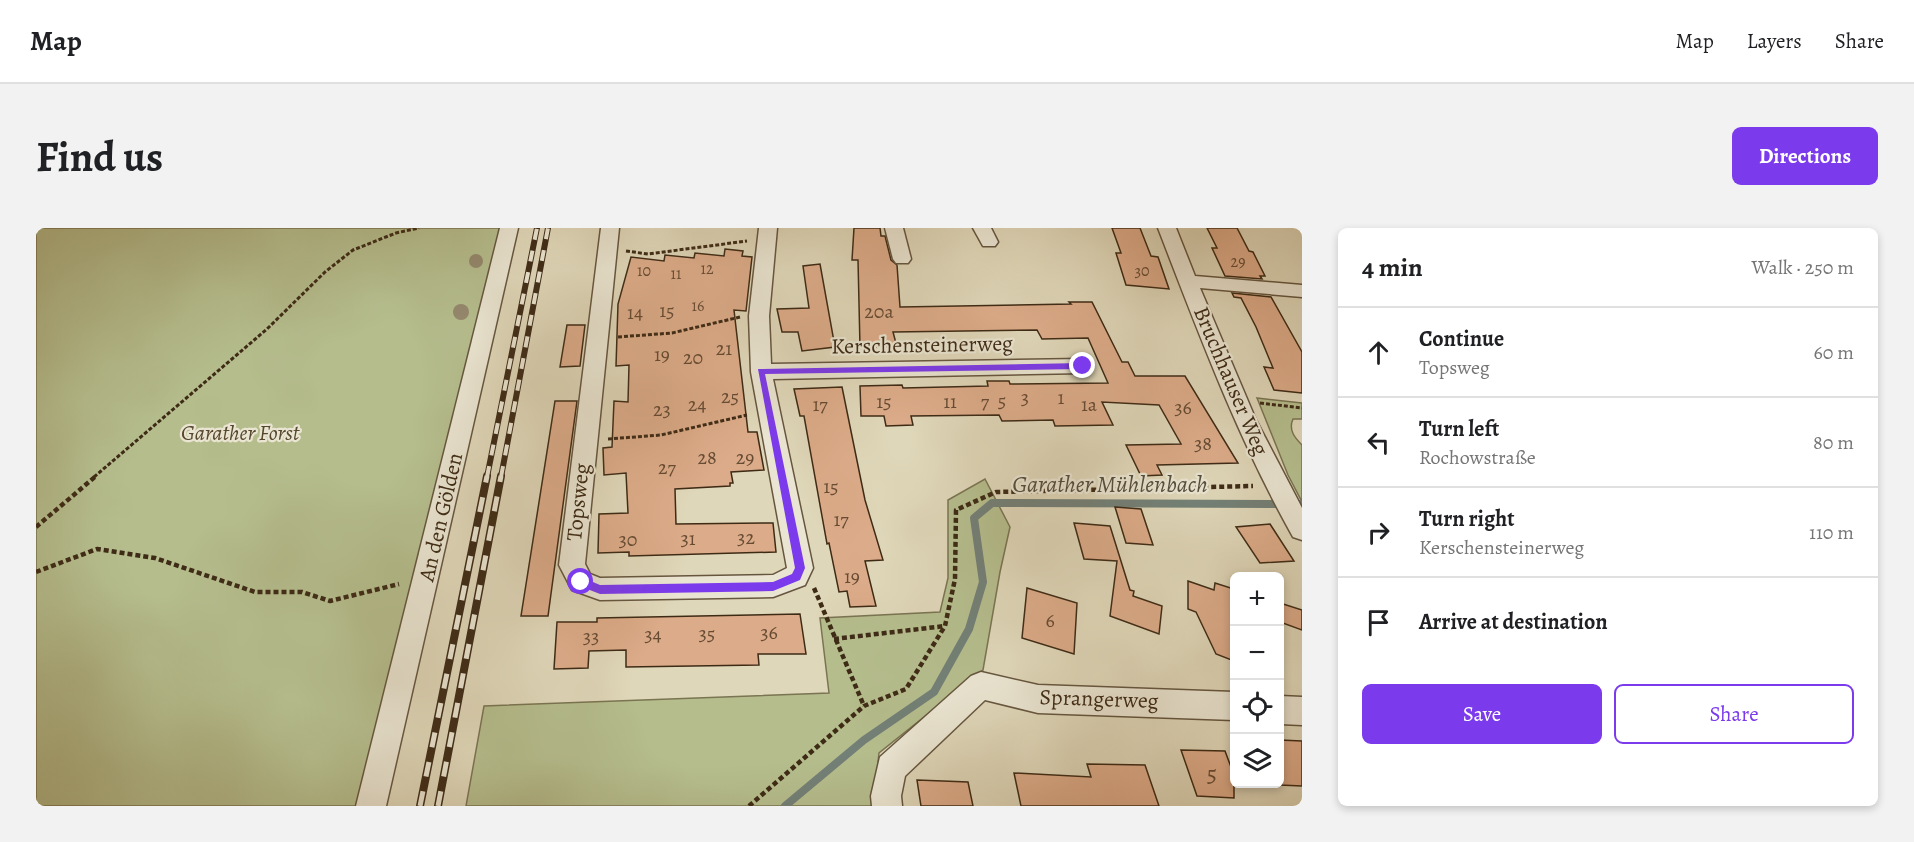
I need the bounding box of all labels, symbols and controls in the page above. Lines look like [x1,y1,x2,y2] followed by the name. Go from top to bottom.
[30,22,82,60] text: Map
[1675,27,1714,55] text: Map
[1747,27,1802,55] text: Layers
[1835,27,1884,55] text: Share
[1732,127,1878,185] button: Directions
[36,128,163,185] text: Find us
[1362,250,1423,285] text: 4 min
[1231,251,1245,273] house number: 29
[1752,254,1854,281] text: Walk · 250 m
[700,258,714,280] house number: 12
[637,260,651,282] house number: 10
[1134,260,1150,282] house number: 30
[671,263,682,285] house number: 11
[692,295,704,317] house number: 16
[659,297,675,324] house number: 15
[864,298,894,325] house number: 20a
[627,299,643,326] house number: 14
[1186,302,1276,460] street label: Bruchhauser Weg
[1419,324,1504,354] text: Continue
[831,328,1013,362] street label: Kerschensteinerweg
[716,335,732,362] house number: 21
[1362,336,1395,369] icon: ahead
[1814,339,1854,366] text: 60 m
[654,341,670,368] house number: 19
[683,344,703,371] house number: 20
[1069,352,1095,378] route end
[1419,354,1490,381] text: Topsweg
[721,383,739,410] house number: 25
[1021,384,1029,411] house number: 3
[1058,384,1065,411] house number: 1
[998,387,1006,414] house number: 5
[876,388,892,415] house number: 15
[943,388,957,415] house number: 11
[981,388,990,415] house number: 7
[688,391,706,418] house number: 24
[812,391,828,418] house number: 17
[1081,391,1098,418] house number: 1a
[1174,394,1192,421] house number: 36
[653,396,671,423] house number: 23
[1419,414,1499,444] text: Turn left
[181,418,300,448] park label: Garather Forst
[1362,426,1395,459] icon: left
[1813,429,1854,456] text: 80 m
[1194,430,1212,457] house number: 38
[697,444,717,471] house number: 28
[736,444,754,471] house number: 29
[1419,444,1536,471] text: Rochowstraße
[411,450,470,585] street label: An den Gölden
[658,454,677,481] house number: 27
[559,462,597,542] street label: Topsweg
[1012,468,1208,500] water label: Garather Mühlenbach
[823,473,839,500] house number: 15
[1419,504,1515,534] text: Turn right
[833,506,849,533] house number: 17
[1362,516,1395,549] icon: right
[1809,519,1854,546] text: 110 m
[737,524,755,551] house number: 32
[680,525,696,552] house number: 31
[619,526,637,553] house number: 30
[1419,534,1584,561] text: Kerschensteinerweg
[844,563,860,590] house number: 19
[567,568,593,594] route start
[1230,572,1284,788] map controls
[1230,572,1284,626] button: +
[1362,606,1395,639] icon: arrive
[1045,607,1055,634] house number: 6
[1419,607,1608,637] text: Arrive at destination
[760,619,778,646] house number: 36
[699,620,715,647] house number: 35
[644,621,662,648] house number: 34
[583,623,599,650] house number: 33
[1230,626,1284,680] button: −
[1230,680,1284,734] button: locate
[1039,682,1159,716] street label: Sprangerweg
[1362,684,1602,744] button: Save
[1614,684,1854,744] button: Share
[1230,734,1284,788] button: layers
[1207,758,1217,790] house number: 5

